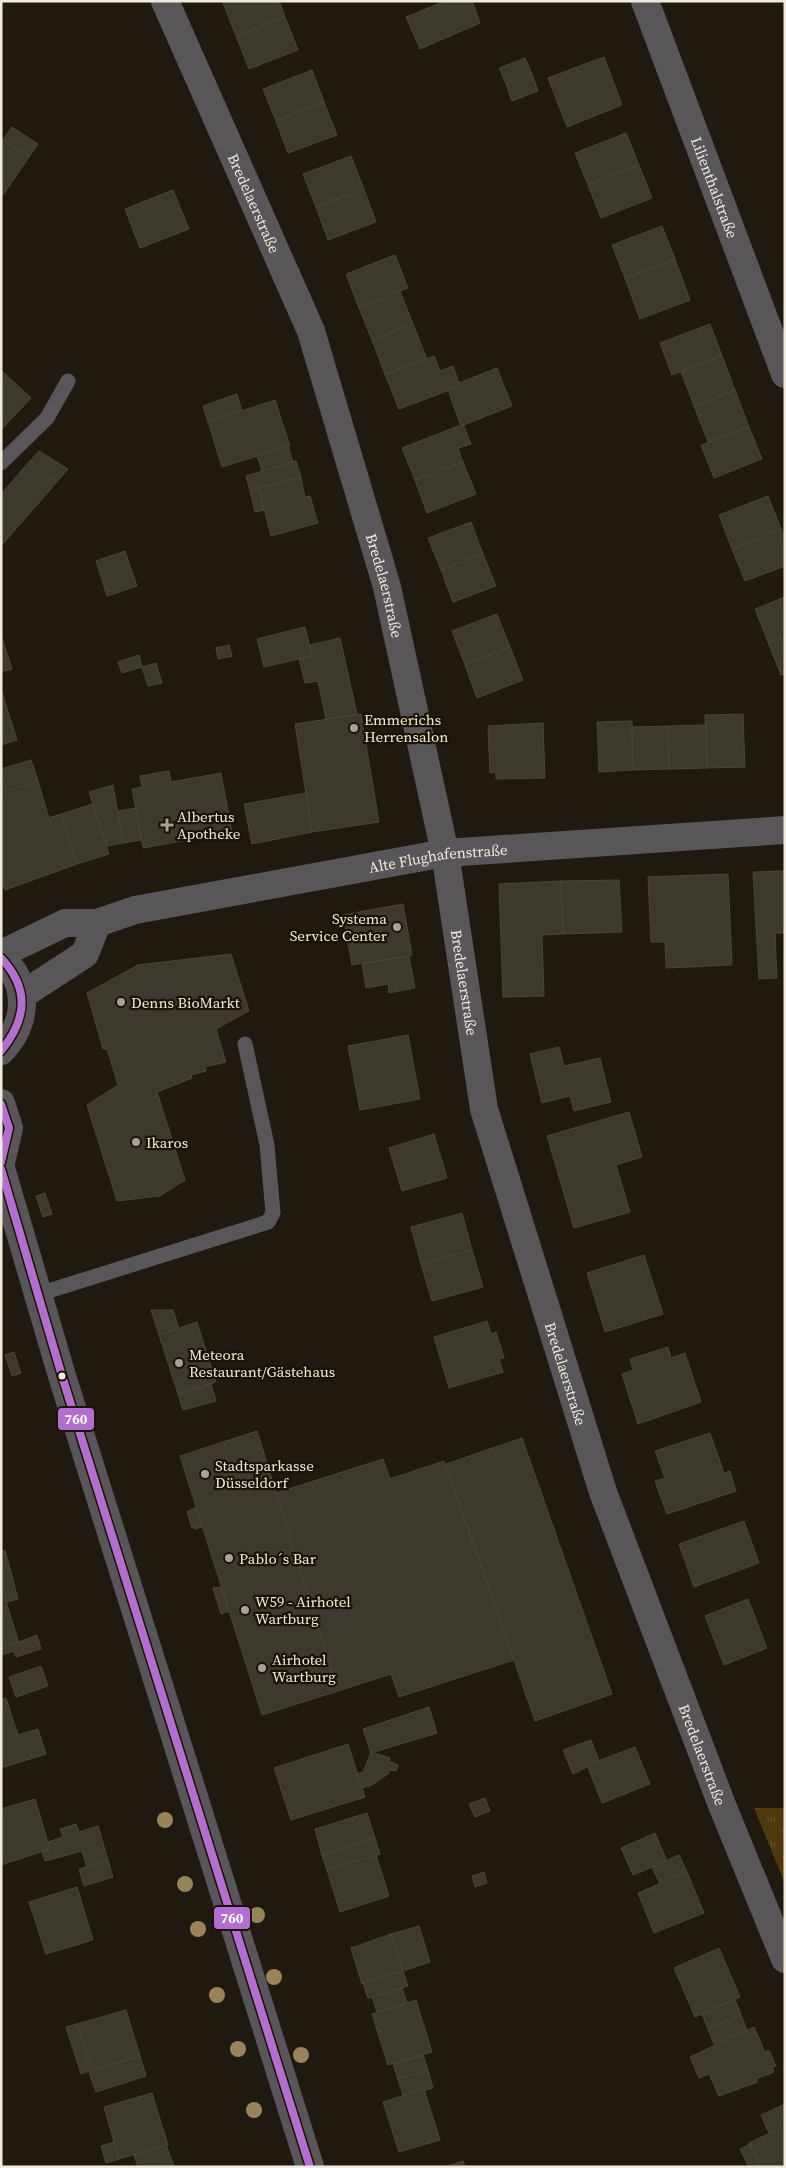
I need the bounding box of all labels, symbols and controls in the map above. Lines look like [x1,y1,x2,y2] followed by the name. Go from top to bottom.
[686,134,744,241] street label: Lilienthalstraße
[223,150,286,257] street label: Bredelaerstraße
[361,531,408,640] street label: Bredelaerstraße
[364,709,448,747] place label: Emmerichs Herrensalon
[348,722,360,734] marker: Emmerichs Herrensalon
[177,806,241,844] place label: Albertus Apotheke
[161,819,173,831] marker: Albertus Apotheke
[367,838,508,877] street label: Alte Flughafenstraße
[290,908,388,946] place label: Systema Service Center
[391,921,403,933] marker: Systema Service Center
[446,928,483,1037] street label: Bredelaerstraße
[131,992,240,1013] place label: Denns BioMarkt
[115,996,127,1008] marker: Denns BioMarkt
[146,1132,188,1153] place label: Ikaros
[130,1136,142,1148] marker: Ikaros
[540,1319,592,1428] street label: Bredelaerstraße
[189,1344,335,1382] place label: Meteora Restaurant/Gästehaus
[173,1357,185,1369] marker: Meteora Restaurant/Gästehaus
[57,1371,67,1381] unlabelled marker
[57,1407,95,1431] line badge: 760
[65,1409,88,1429] text: 760
[215,1455,314,1493] place label: Stadtsparkasse Düsseldorf
[199,1468,211,1480] marker: Stadtsparkasse Düsseldorf
[239,1548,317,1569] place label: Pablo´s Bar
[223,1552,235,1564] marker: Pablo´s Bar
[255,1591,351,1629] place label: W59 - Airhotel Wartburg
[239,1604,251,1616] marker: W59 - Airhotel Wartburg
[272,1649,336,1687] place label: Airhotel Wartburg
[256,1662,268,1674] marker: Airhotel Wartburg
[674,1701,732,1809] street label: Bredelaerstraße
[213,1906,251,1930] line badge: 760
[221,1908,244,1928] text: 760

